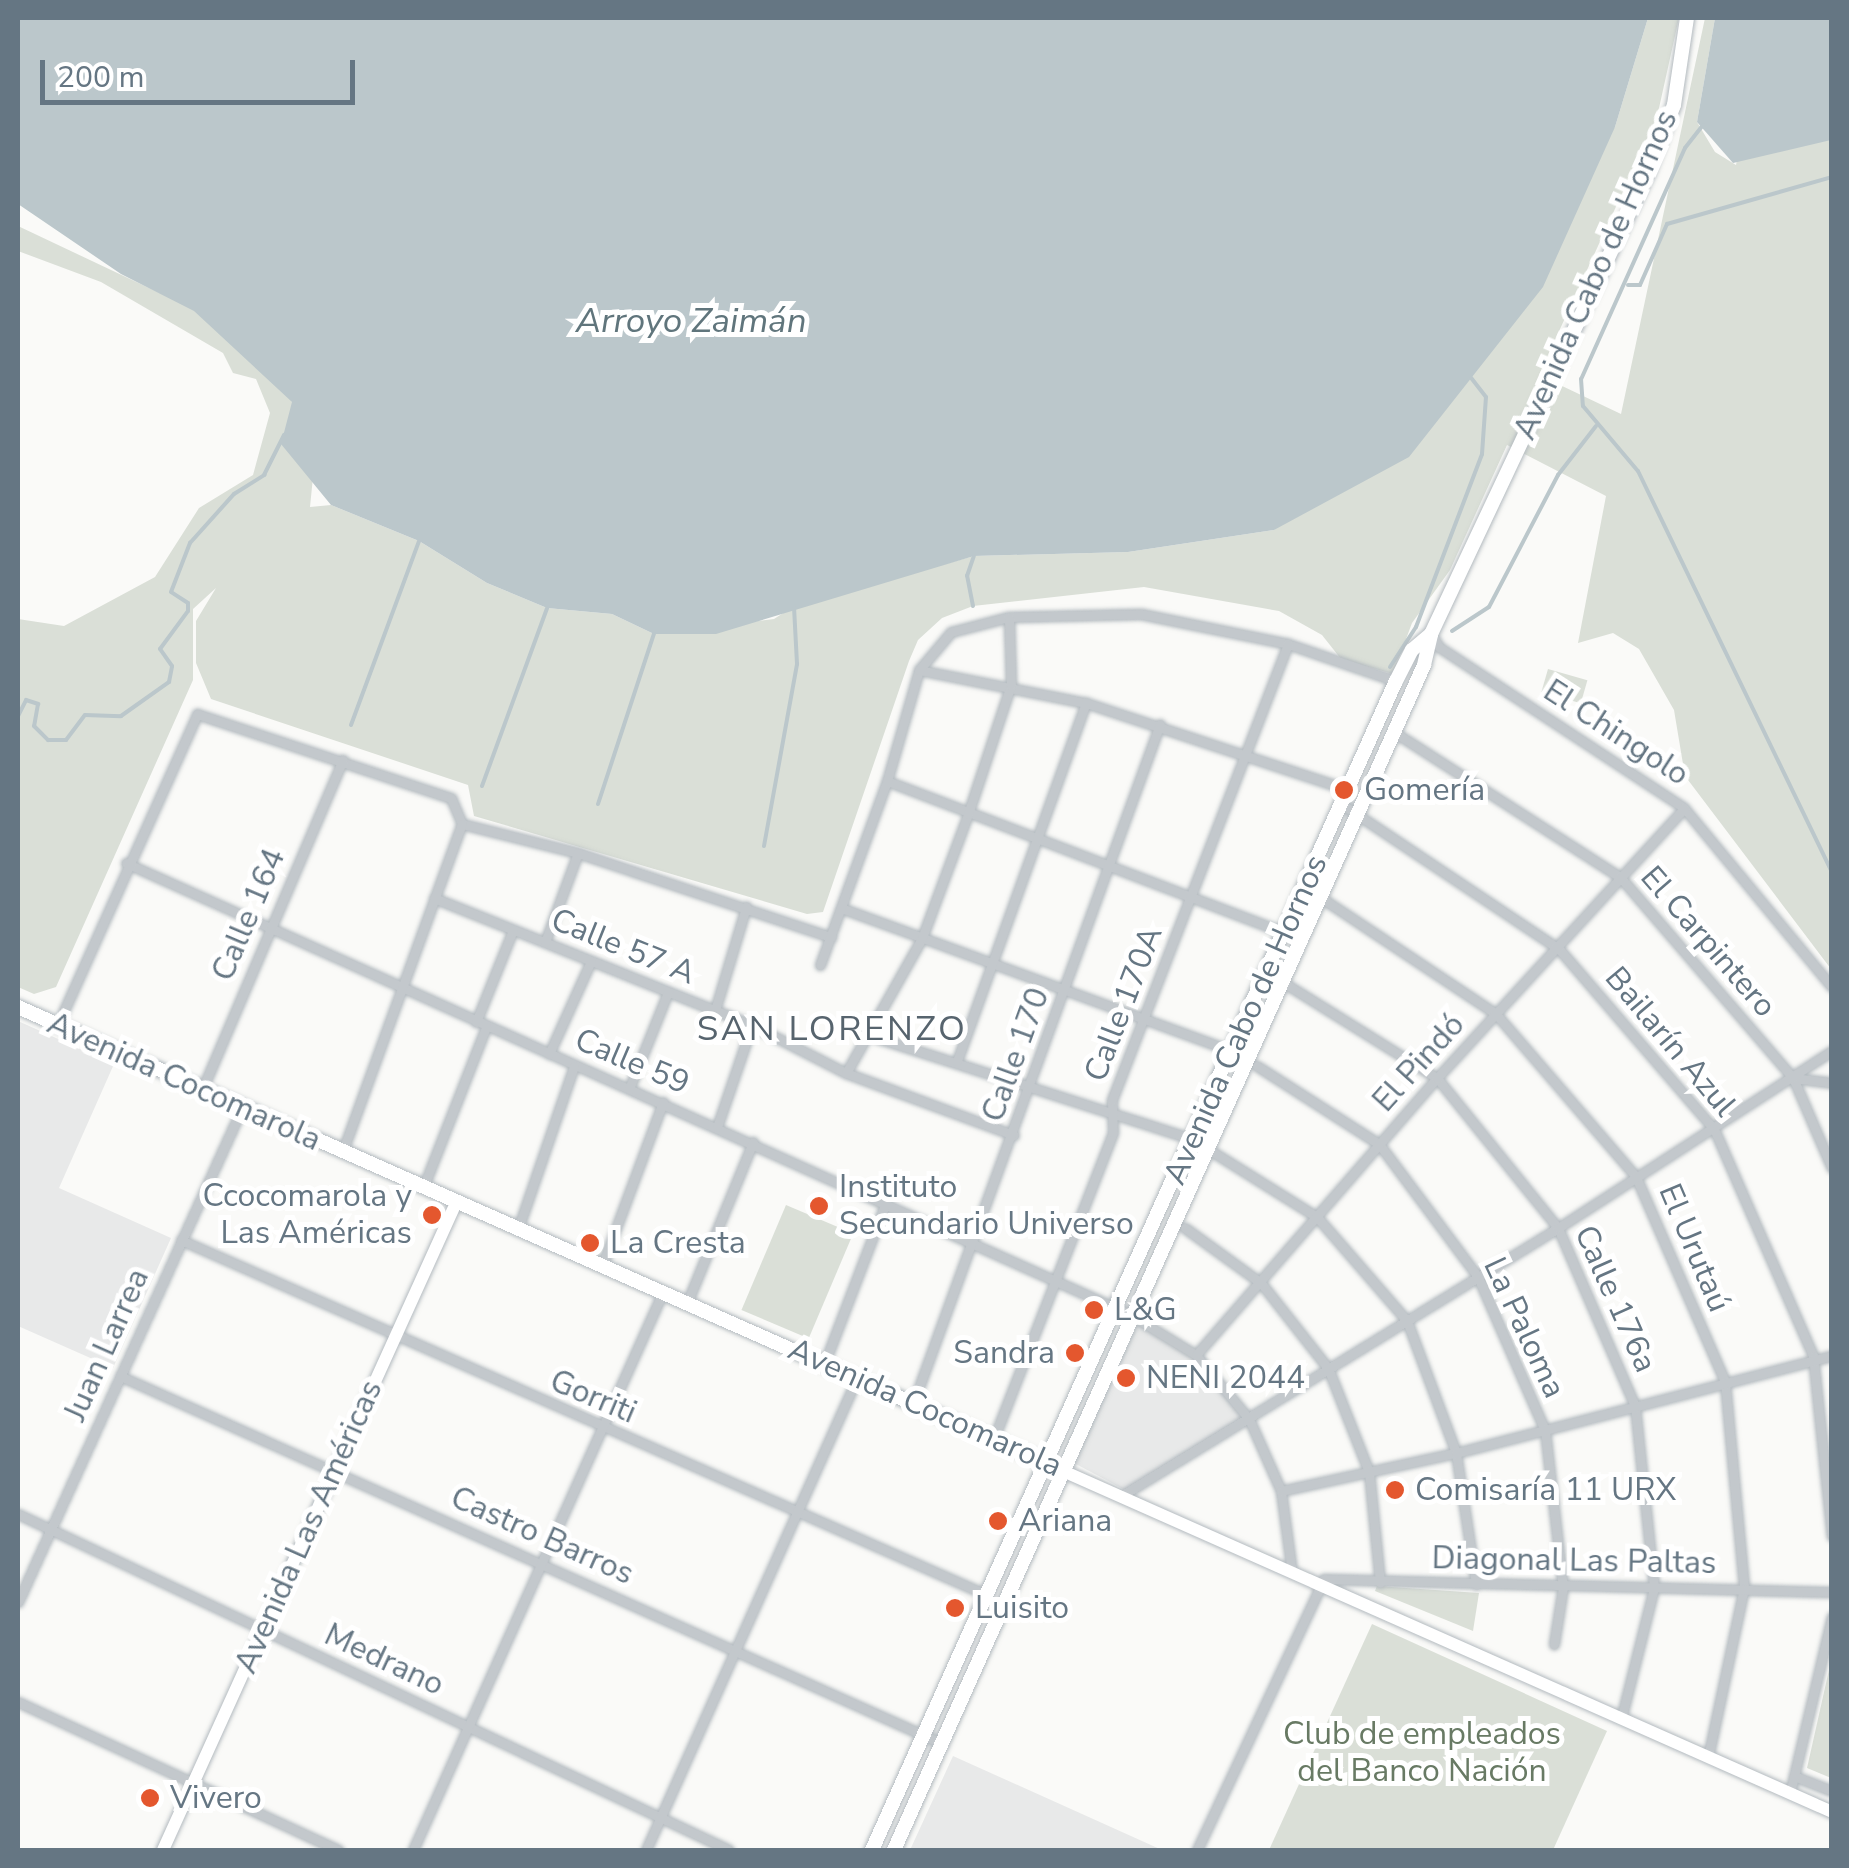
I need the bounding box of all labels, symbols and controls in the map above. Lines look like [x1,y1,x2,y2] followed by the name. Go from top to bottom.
[45,40,360,102] scale bar
[57,57,144,98] text: 200 m
[1506,104,1686,446] street label: Avenida Cabo de Hornos
[575,300,807,342] water label: Arroyo Zaimán
[1536,672,1696,794] street label: El Chingolo
[1364,771,1485,809] place label: Gomería
[1333,779,1355,801] marker: Gomería
[204,843,294,987] street label: Calle 164
[1156,849,1336,1191] street label: Avenida Cabo de Hornos
[1632,859,1784,1025] street label: El Carpintero
[545,901,701,993] street label: Calle 57 A
[1077,921,1171,1087] street label: Calle 170A
[1596,959,1744,1125] street label: Bailarín Azul
[974,983,1058,1127] street label: Calle 170
[41,1004,327,1160] street label: Avenida Cocomarola
[1365,1006,1473,1120] street label: El Pindó
[697,1008,967,1050] district label: SAN LORENZO
[569,1021,695,1103] street label: Calle 59
[839,1169,1134,1244] place label: Instituto Secundario Universo
[203,1178,412,1253] place label: Ccocomarola y Las Américas
[1650,1178,1738,1318] street label: El Urutaú
[808,1195,830,1217] marker: Instituto Secundario Universo
[421,1204,443,1226] marker: Ccocomarola y Las Américas
[1566,1220,1664,1378] street label: Calle 176a
[610,1224,746,1262] place label: La Cresta
[579,1232,601,1254] marker: La Cresta
[1475,1252,1573,1404] street label: La Paloma
[56,1263,158,1427] street label: Juan Larrea
[1114,1291,1177,1329] place label: L&G
[1083,1299,1105,1321] marker: L&G
[782,1330,1068,1486] street label: Avenida Cocomarola
[953,1334,1055,1372] place label: Sandra
[1064,1342,1086,1364] marker: Sandra
[1146,1359,1305,1397] place label: NENI 2044
[544,1362,642,1432] street label: Gorriti
[1115,1367,1137,1389] marker: NENI 2044
[227,1374,391,1680] street label: Avenida Las Américas
[1415,1471,1676,1509] place label: Comisaría 11 URX
[445,1479,639,1593] street label: Castro Barros
[1384,1479,1406,1501] marker: Comisaría 11 URX
[1018,1502,1112,1540] place label: Ariana
[987,1510,1009,1532] marker: Ariana
[1431,1539,1717,1583] street label: Diagonal Las Paltas
[975,1589,1069,1627] place label: Luisito
[944,1597,966,1619] marker: Luisito
[318,1616,450,1704] street label: Medrano
[1283,1716,1561,1791] park label: Club de empleados del Banco Nación
[170,1779,262,1817] place label: Vivero
[139,1787,161,1809] marker: Vivero

